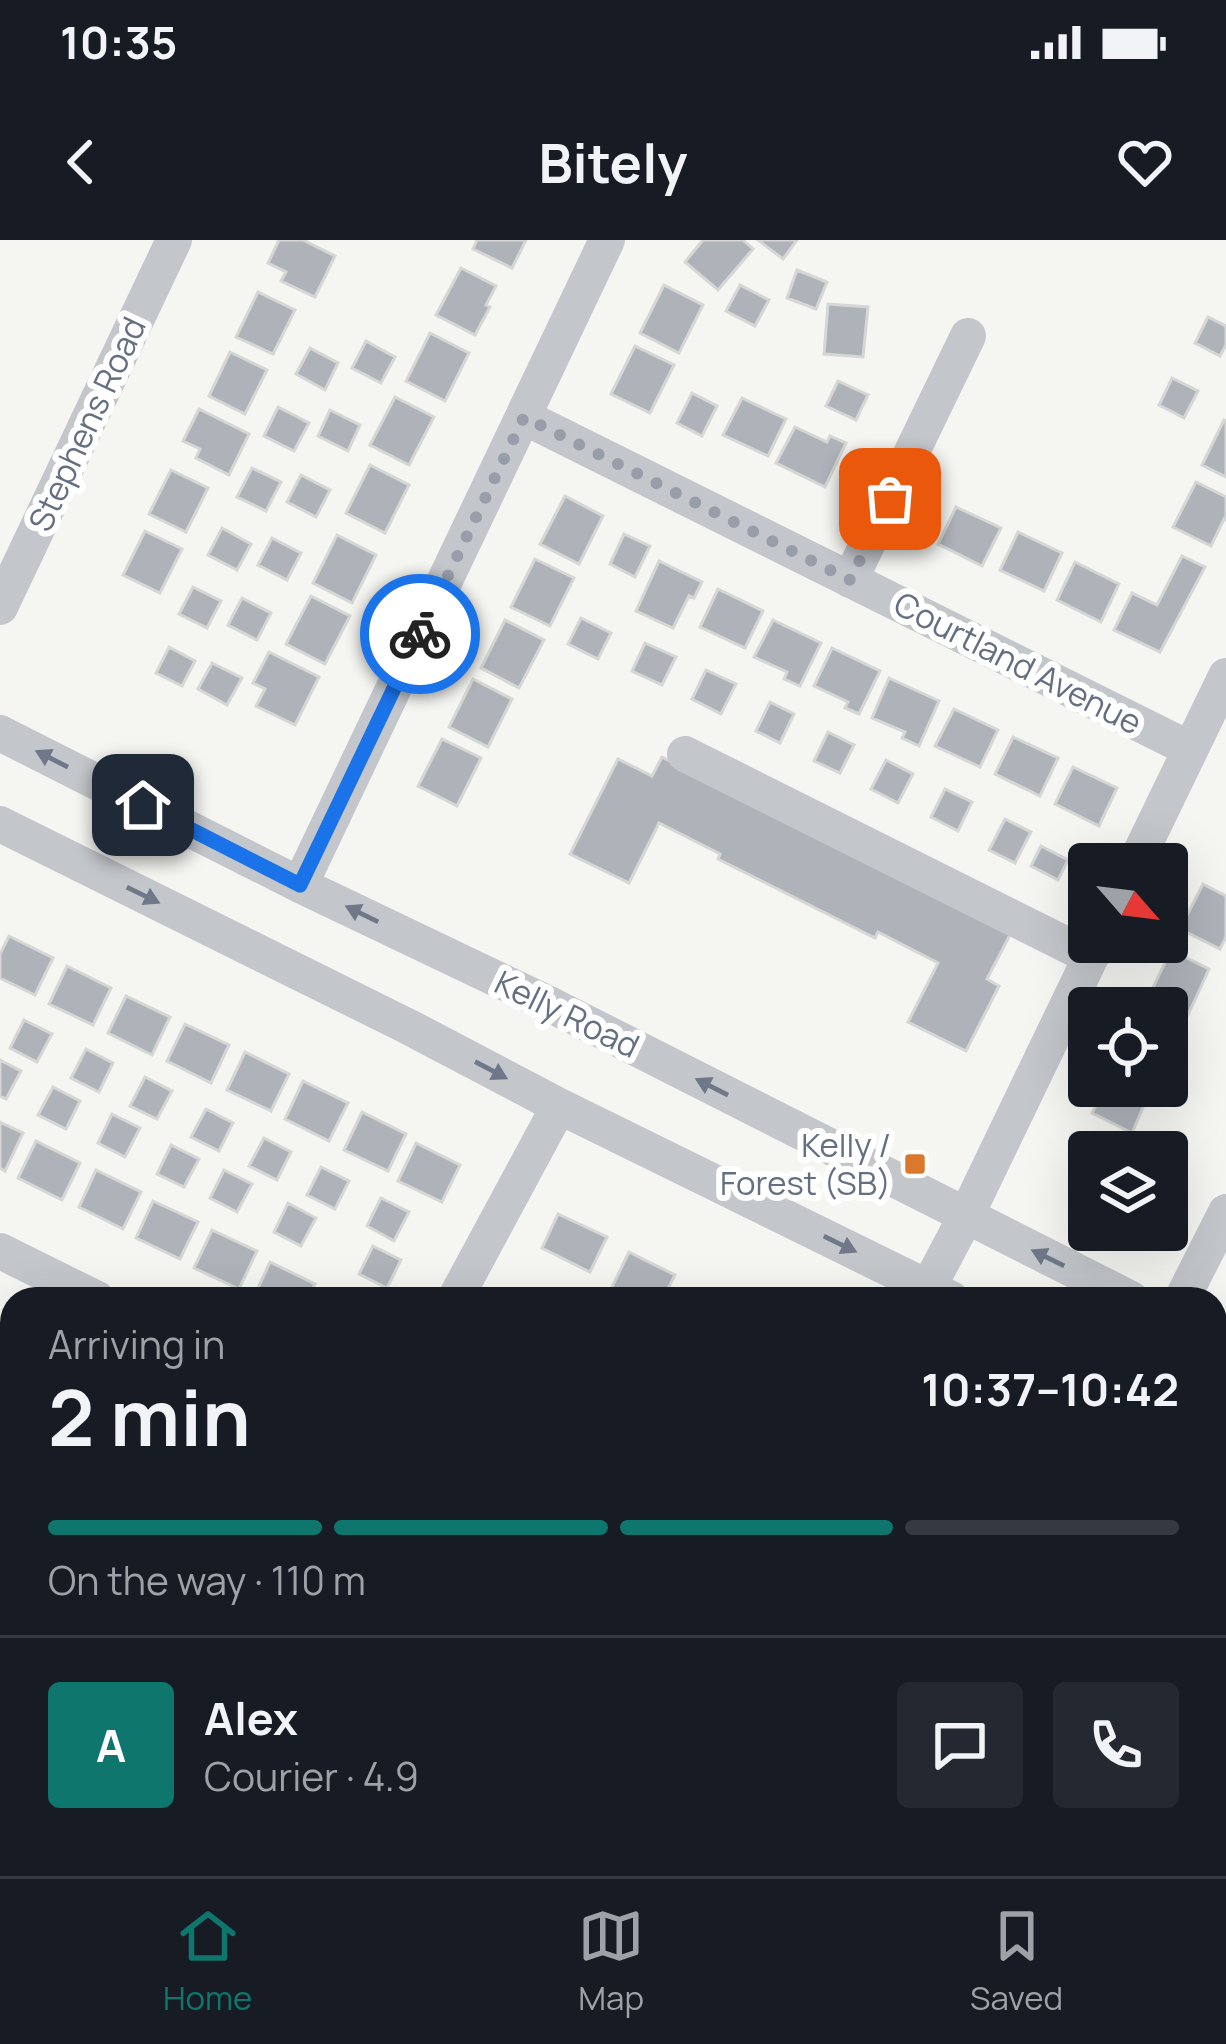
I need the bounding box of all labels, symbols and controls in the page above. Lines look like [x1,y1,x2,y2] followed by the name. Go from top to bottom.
[60,11,177,73] text: 10:35
[539,125,688,199] text: Bitely
[48,129,114,195] icon: back
[1112,129,1178,195] icon: heart
[17,309,156,538] street label: Stephens Road
[839,448,941,550] pin
[857,466,923,532] icon: bag
[360,574,480,694] courier
[887,581,1150,744] street label: Courtland Avenue
[387,601,453,667] icon: bike
[34,750,69,770] one-way arrow
[92,754,194,856] pin
[110,772,176,838] icon: home
[1068,843,1188,963] north arrow
[1068,843,1188,1251] map controls
[125,885,160,905] one-way arrow
[344,904,379,924] one-way arrow
[488,959,647,1068] street label: Kelly Road
[1068,987,1188,1107] button: locate
[473,1059,508,1080] one-way arrow
[694,1077,729,1097] one-way arrow
[720,1122,891,1205] place label: Kelly / Forest (SB)
[1068,1131,1188,1251] button: layers
[902,1151,928,1177] marker: Kelly / Forest (SB)
[823,1234,858,1254] one-way arrow
[1030,1248,1065,1268] one-way arrow
[48,1317,225,1371] text: Arriving in
[921,1358,1179,1420] text: 10:37–10:42
[48,1363,251,1469] text: 2 min
[48,1553,366,1607] text: On the way · 110 m
[897,1682,1023,1808] button: chat
[1053,1682,1179,1808] button: phone
[204,1687,298,1749] text: Alex
[96,1714,126,1776] text: A
[204,1749,419,1803] text: Courier · 4.9
[163,1903,252,2020] tab: Home
[578,1903,644,2020] tab: Map
[970,1903,1063,2020] tab: Saved

